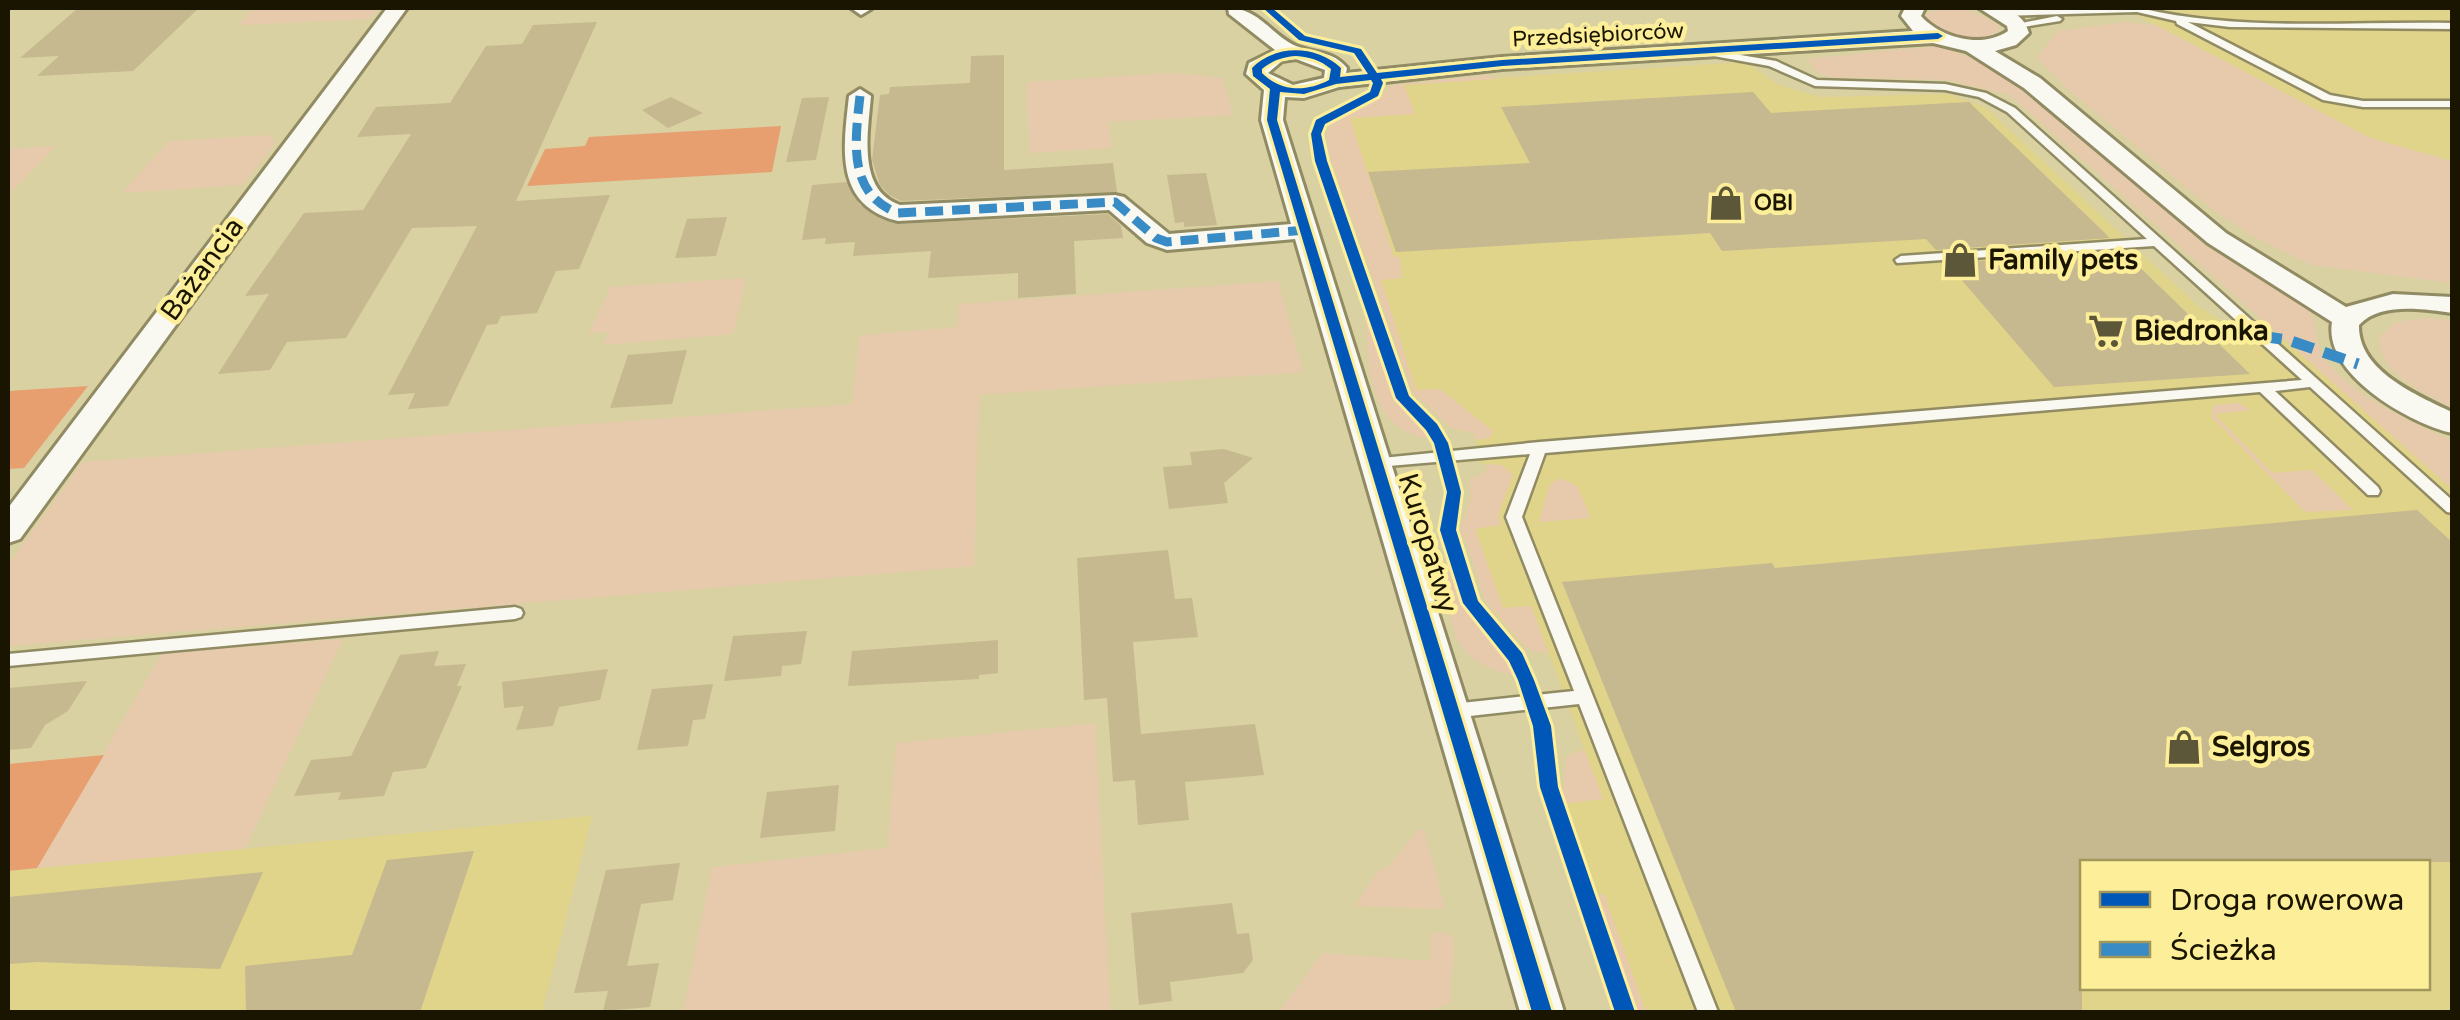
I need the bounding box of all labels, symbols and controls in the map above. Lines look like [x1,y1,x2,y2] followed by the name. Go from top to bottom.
[1511,18,1685,52] street label: Przedsiębiorców
[1707,184,1745,222] shop icon: OBI
[1754,190,1793,216] place label: OBI
[153,211,251,327] street label: Bażancia
[1941,241,1979,279] shop icon: Family pets
[1988,243,2138,277] place label: Family pets
[2087,312,2125,350] supermarket icon: Biedronka
[2134,314,2269,348] place label: Biedronka
[1391,469,1465,617] street label: Kuropatwy
[2165,728,2203,766] shop icon: Selgros
[2212,730,2311,764] place label: Selgros
[2080,860,2430,990] legend
[2170,882,2404,919] text: Droga rowerowa
[2170,932,2277,969] text: Ścieżka

